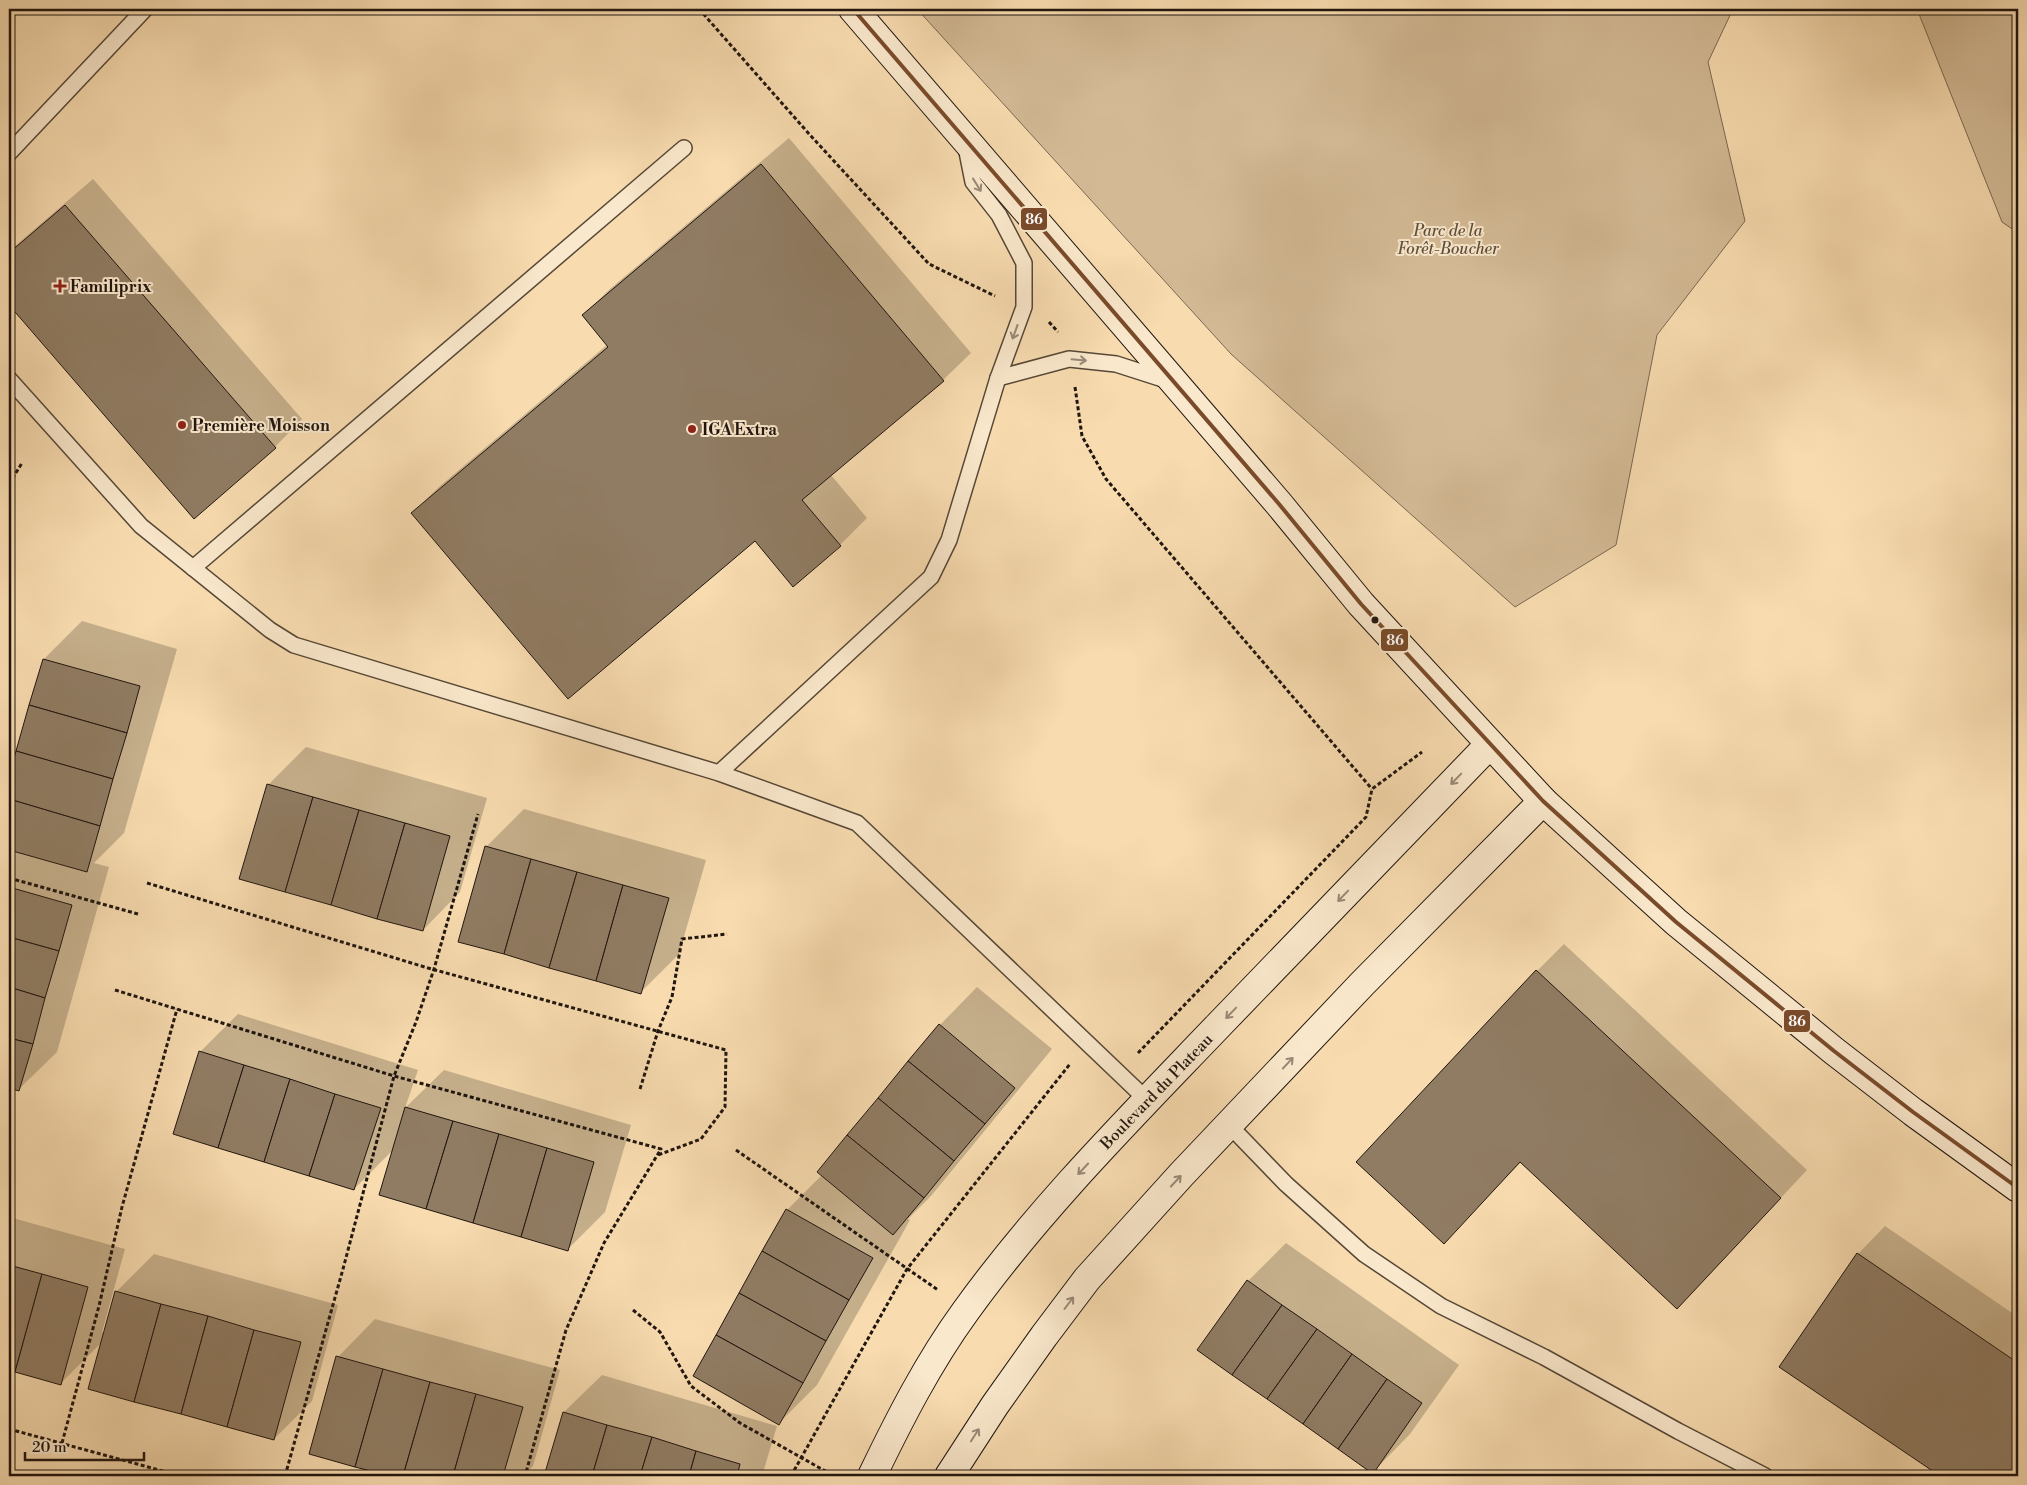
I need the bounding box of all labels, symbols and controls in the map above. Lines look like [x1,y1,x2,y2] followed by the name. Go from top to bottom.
[971,178,982,192] one-way arrow
[1020,207,1048,231] line badge: 86
[1025,211,1043,229] text: 86
[1397,221,1500,259] park label: Parc de la Forêt-Boucher
[70,277,152,297] place label: Familiprix
[54,280,66,292] marker: Familiprix
[1010,324,1019,340] one-way arrow
[1071,356,1087,365] one-way arrow
[192,416,330,436] place label: Première Moisson
[176,419,188,431] marker: Première Moisson
[702,420,777,440] place label: IGA Extra
[686,423,698,435] marker: IGA Extra
[1370,615,1380,625] unlabelled marker
[1380,628,1409,652] line badge: 86
[1386,632,1404,650] text: 86
[1450,773,1462,785] one-way arrow
[1337,890,1350,902] one-way arrow
[1225,1007,1237,1019] one-way arrow
[1783,1009,1811,1033] line badge: 86
[1788,1013,1806,1031] text: 86
[1096,1030,1217,1155] street label: Boulevard du Plateau
[1282,1056,1294,1069] one-way arrow
[1077,1162,1089,1175] one-way arrow
[1170,1174,1182,1187] one-way arrow
[1064,1297,1075,1310] one-way arrow
[970,1429,980,1443] one-way arrow
[25,1430,144,1462] scale bar
[32,1438,67,1457] text: 20 m

